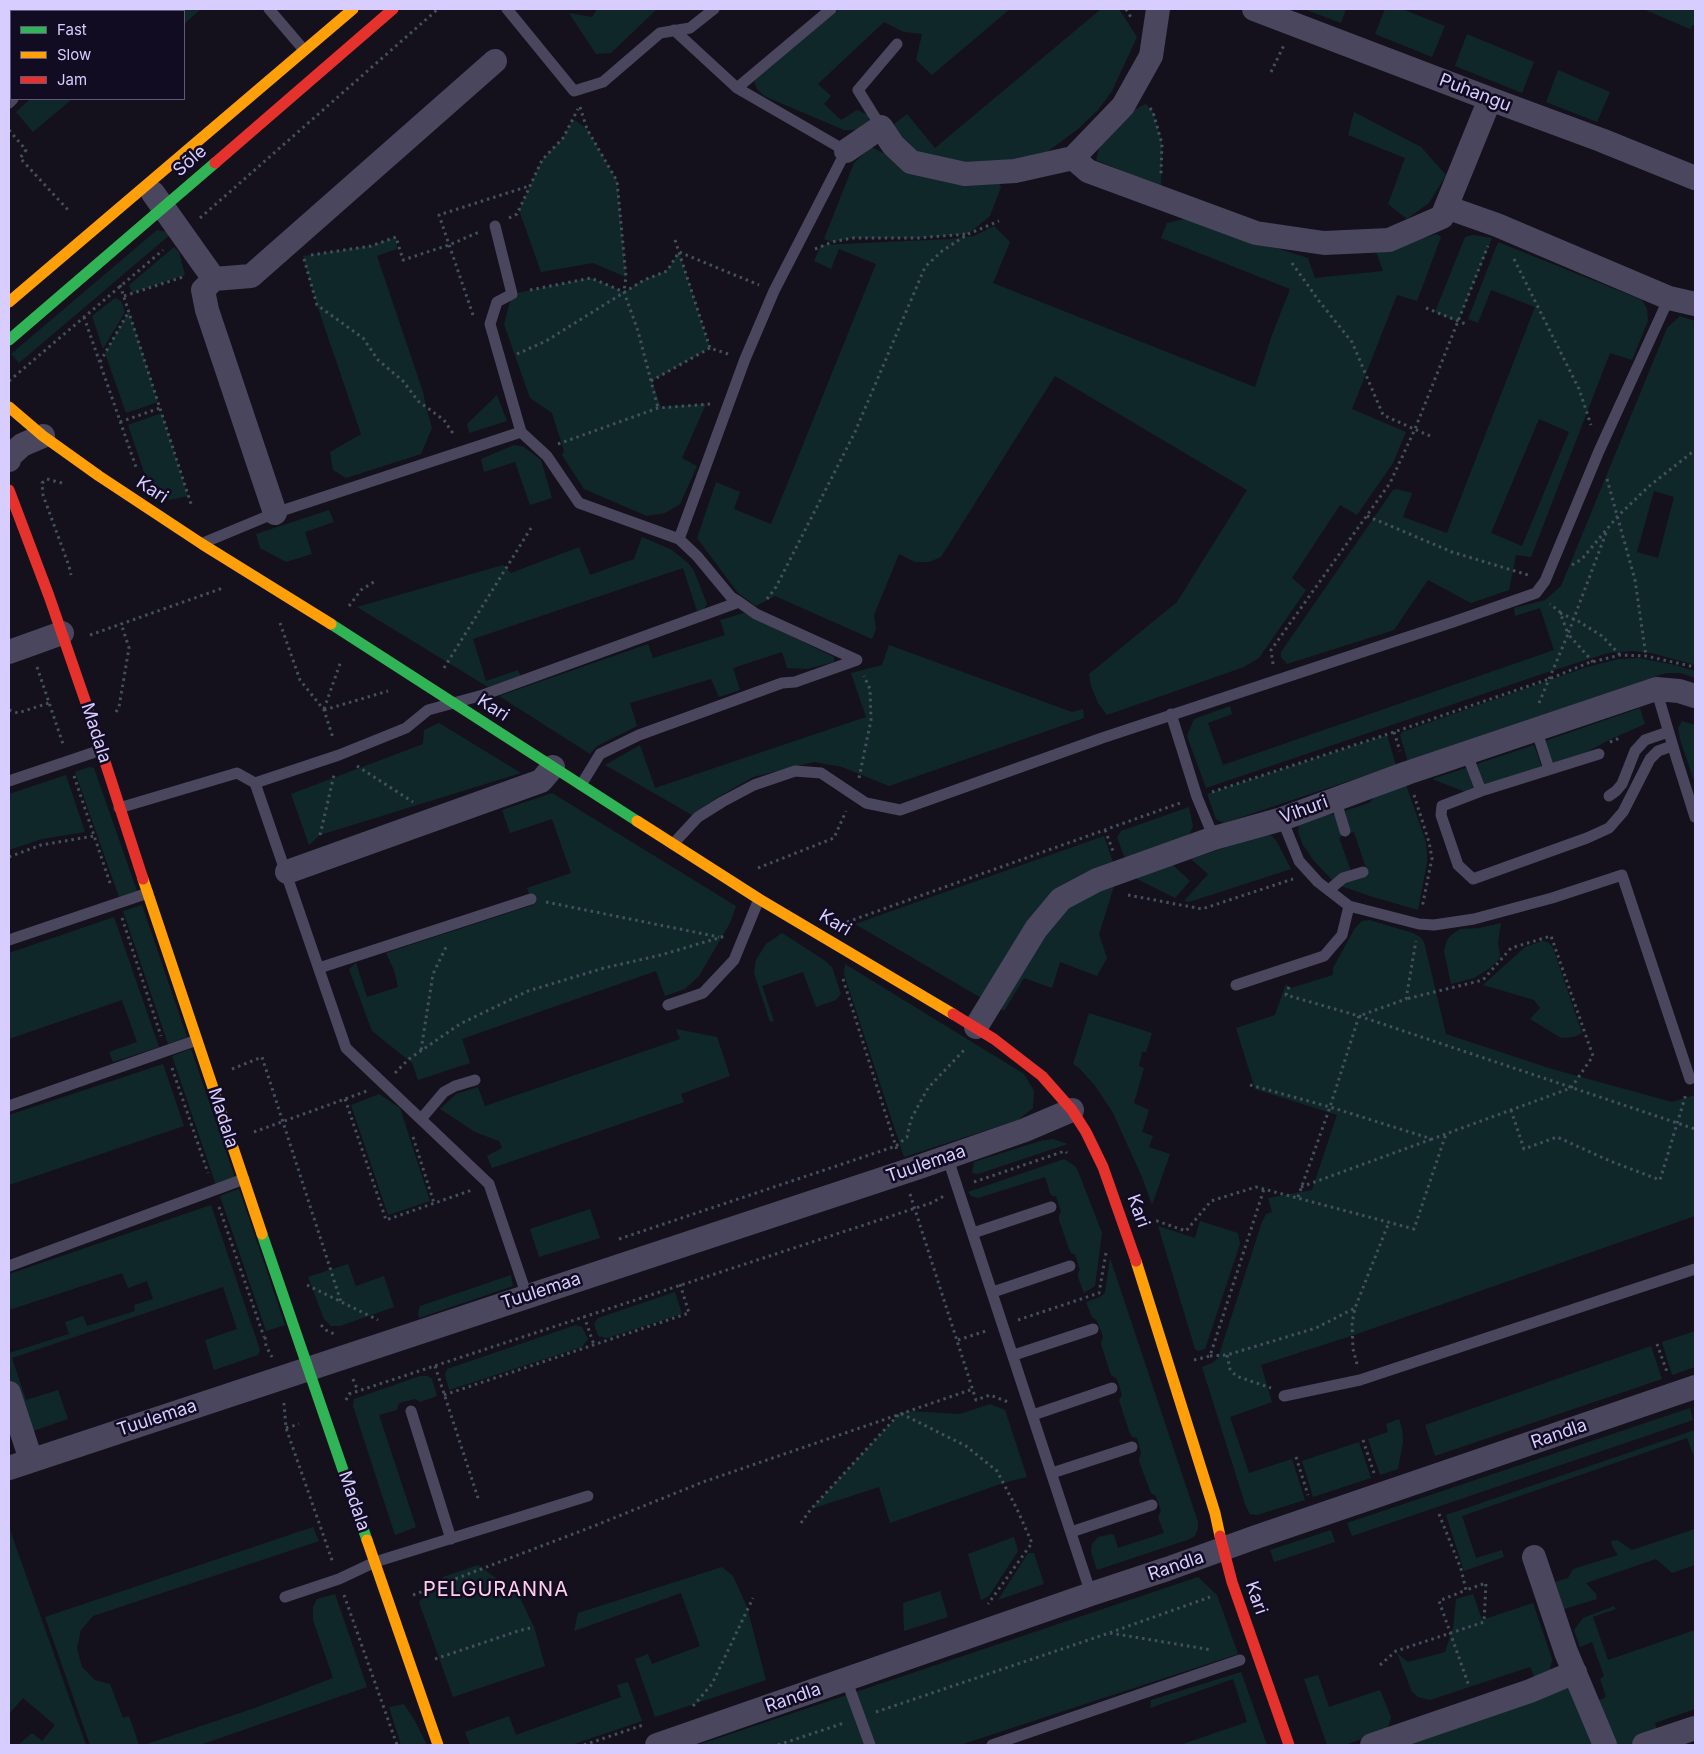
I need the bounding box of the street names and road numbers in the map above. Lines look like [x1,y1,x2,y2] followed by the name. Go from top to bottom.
[1436,69,1514,117] street label: Puhangu
[169,141,211,181] street label: Sõle
[132,472,172,508] street label: Kari
[473,690,513,726] street label: Kari
[76,700,116,766] street label: Madala
[1277,791,1331,829] street label: Vihuri
[815,905,855,941] street label: Kari
[203,1085,243,1151] street label: Madala
[884,1140,968,1188] street label: Tuulemaa
[1122,1192,1154,1230] street label: Kari
[498,1268,584,1314] street label: Tuulemaa
[114,1395,200,1441] street label: Tuulemaa
[1528,1414,1590,1454] street label: Randla
[334,1468,374,1534] street label: Madala
[1145,1546,1207,1586] street label: Randla
[1240,1579,1272,1617] street label: Kari
[762,1678,824,1718] street label: Randla

